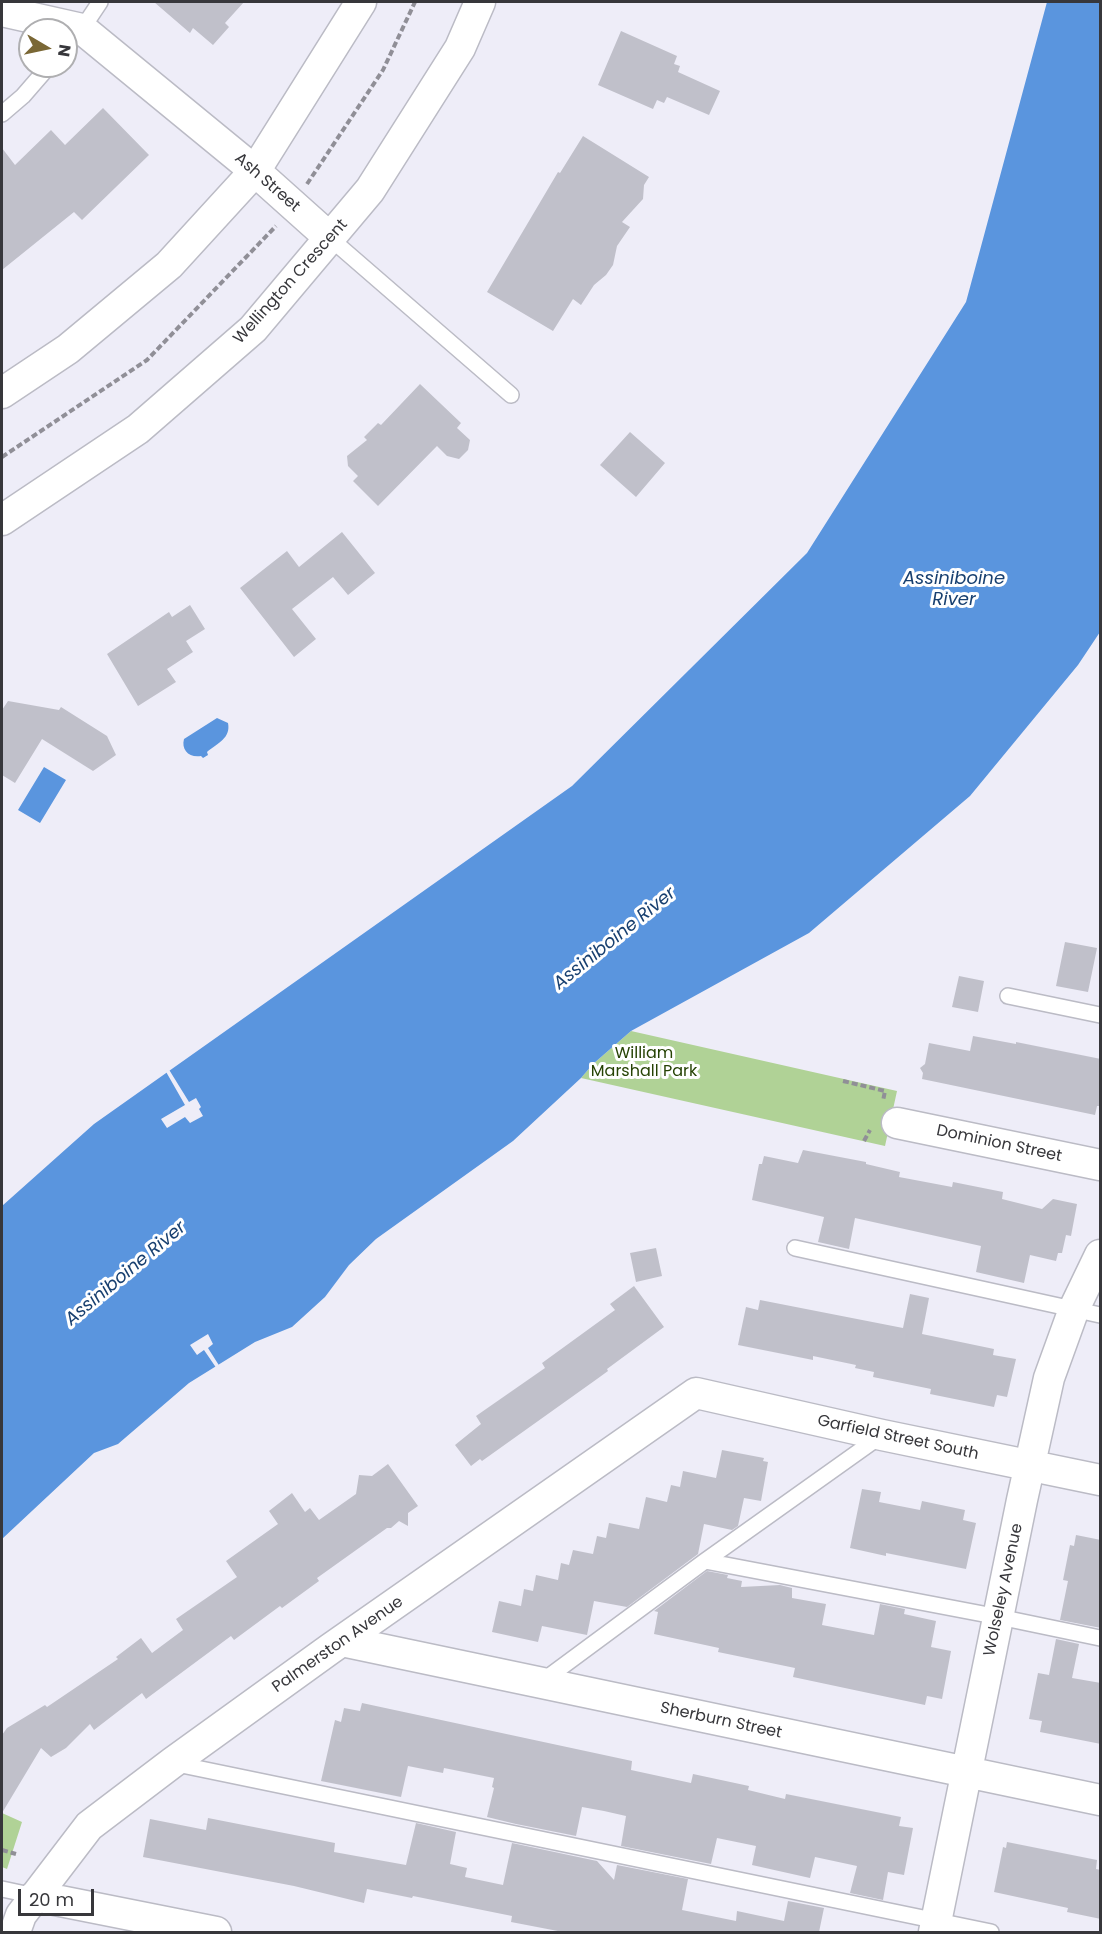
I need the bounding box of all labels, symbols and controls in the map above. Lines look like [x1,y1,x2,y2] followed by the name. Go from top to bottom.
[18,18,78,78] north arrow
[52,43,77,58] text: N
[230,149,304,217] street label: Ash Street
[230,216,352,348] street label: Wellington Crescent
[903,568,1005,610] water label: Assiniboine River
[550,883,680,995] water label: Assiniboine River
[591,1044,697,1082] park label: William Marshall Park
[935,1121,1063,1167] street label: Dominion Street
[61,1217,191,1331] water label: Assiniboine River
[816,1412,980,1464] street label: Garfield Street South
[981,1522,1027,1658] street label: Wolseley Avenue
[269,1593,407,1697] street label: Palmerston Avenue
[658,1699,784,1743] street label: Sherburn Street
[21,1877,98,1915] scale bar
[29,1887,74,1912] text: 20 m

